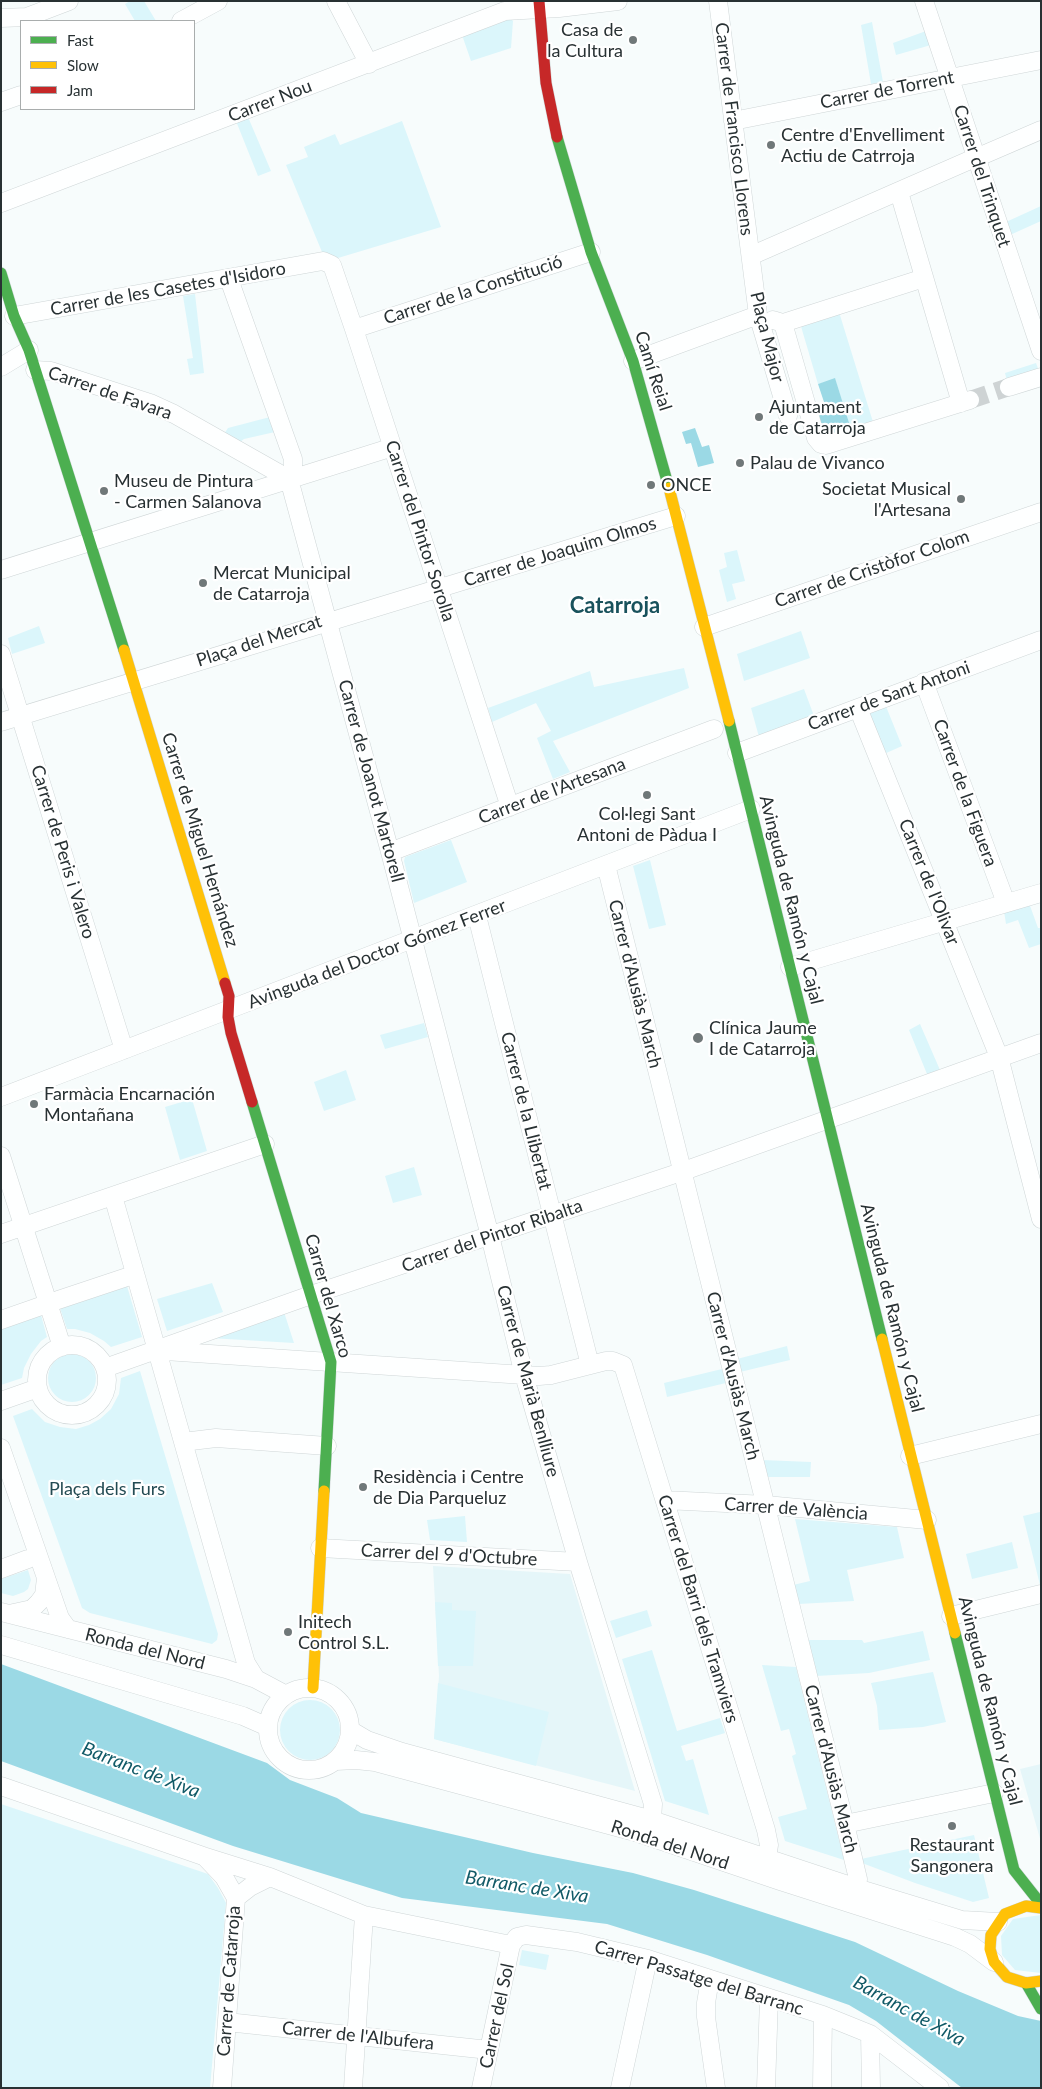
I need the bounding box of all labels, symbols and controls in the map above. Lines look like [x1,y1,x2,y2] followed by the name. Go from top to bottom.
[547,19,623,62] place label: Casa de la Cultura
[20,20,195,110] legend
[710,21,758,237] street label: Carrer de Francisco Llorens
[67,31,94,49] text: Fast
[627,34,639,46] marker: Casa de la Cultura
[67,56,99,74] text: Slow
[818,66,956,114] street label: Carrer de Torrent
[225,75,315,127] street label: Carrer Nou
[67,81,93,99] text: Jam
[949,102,1015,250] street label: Carrer del Trinquet
[781,124,945,166] place label: Centre d'Envelliment Actiu de Catrroja
[765,139,777,151] marker: Centre d'Envelliment Actiu de Catrroja
[381,251,565,329] street label: Carrer de la Constitució
[49,258,287,320] street label: Carrer de les Casetes d'Isidoro
[745,289,789,385] street label: Plaça Major
[630,328,676,414] street label: Camí Reial
[45,362,175,424] street label: Carrer de Favara
[769,396,866,438] place label: Ajuntament de Catarroja
[753,411,765,423] marker: Ajuntament de Catarroja
[380,438,460,624] street label: Carrer del Pintor Sorolla
[750,452,885,474] place label: Palau de Vivanco
[734,457,746,469] marker: Palau de Vivanco
[114,470,262,512] place label: Museu de Pintura - Carmen Salanova
[661,474,712,496] place label: ONCE
[822,478,951,520] place label: Societat Musical l'Artesana
[645,479,657,491] marker: ONCE
[98,485,110,497] marker: Museu de Pintura - Carmen Salanova
[955,493,967,505] marker: Societat Musical l'Artesana
[461,512,659,592] street label: Carrer de Joaquim Olmos
[772,526,972,612] street label: Carrer de Cristòfor Colom
[213,562,351,604] place label: Mercat Municipal de Catarroja
[197,577,209,589] marker: Mercat Municipal de Catarroja
[570,593,660,619] district label: Catarroja
[194,611,324,671] street label: Plaça del Mercat
[805,657,973,735] street label: Carrer de Sant Antoni
[334,677,408,885] street label: Carrer de Joanot Martorell
[928,716,1002,870] street label: Carrer de la Figuera
[157,730,243,950] street label: Carrer de Miguel Hernández
[475,753,629,829] street label: Carrer de l'Artesana
[26,763,100,941] street label: Carrer de Peris i Valero
[641,789,653,801] marker: Col·legi Sant Antoni de Pàdua I
[755,793,827,1007] street label: Avinguda de Ramón y Cajal
[577,803,717,846] place label: Col·legi Sant Antoni de Pàdua I
[894,816,964,948] street label: Carrer de l'Olivar
[245,895,509,1013] street label: Avinguda del Doctor Gómez Ferrer
[604,898,666,1070] street label: Carrer d'Ausiàs March
[709,1017,817,1060] place label: Clínica Jaume I de Catarroja
[496,1030,556,1192] street label: Carrer de la Llibertat
[691,1031,705,1045] marker: Clínica Jaume I de Catarroja
[44,1083,215,1126] place label: Farmàcia Encarnación Montañana
[28,1098,40,1110] marker: Farmàcia Encarnación Montañana
[399,1195,585,1277] street label: Carrer del Pintor Ribalta
[856,1201,928,1415] street label: Avinguda de Ramón y Cajal
[300,1231,356,1361] street label: Carrer del Xarco
[492,1283,564,1479] street label: Carrer de Marià Benlliure
[702,1290,764,1462] street label: Carrer d'Ausiàs March
[373,1466,524,1508] place label: Residència i Centre de Dia Parqueluz
[49,1478,165,1500] park label: Plaça dels Furs
[357,1481,369,1493] marker: Residència i Centre de Dia Parqueluz
[653,1492,743,1726] street label: Carrer del Barri dels Tramviers
[723,1493,869,1525] street label: Carrer de València
[360,1540,538,1570] street label: Carrer del 9 d'Octubre
[954,1594,1026,1808] street label: Avinguda de Ramón y Cajal
[298,1611,389,1654] place label: Initech Control S.L.
[83,1624,207,1674] street label: Ronda del Nord
[282,1626,294,1638] marker: Initech Control S.L.
[800,1683,862,1855] street label: Carrer d'Ausiàs March
[79,1737,203,1803] water label: Barranc de Xiva
[608,1816,732,1874] street label: Ronda del Nord
[946,1820,958,1832] marker: Restaurant Sangonera
[909,1834,995,1876] place label: Restaurant Sangonera
[464,1866,590,1908] water label: Barranc de Xiva
[213,1905,245,2057] street label: Carrer de Catarroja
[592,1936,806,2020] street label: Carrer Passatge del Barranc
[475,1961,519,2071] street label: Carrer del Sol
[849,1971,969,2051] water label: Barranc de Xiva
[281,2017,435,2055] street label: Carrer de l'Albufera

